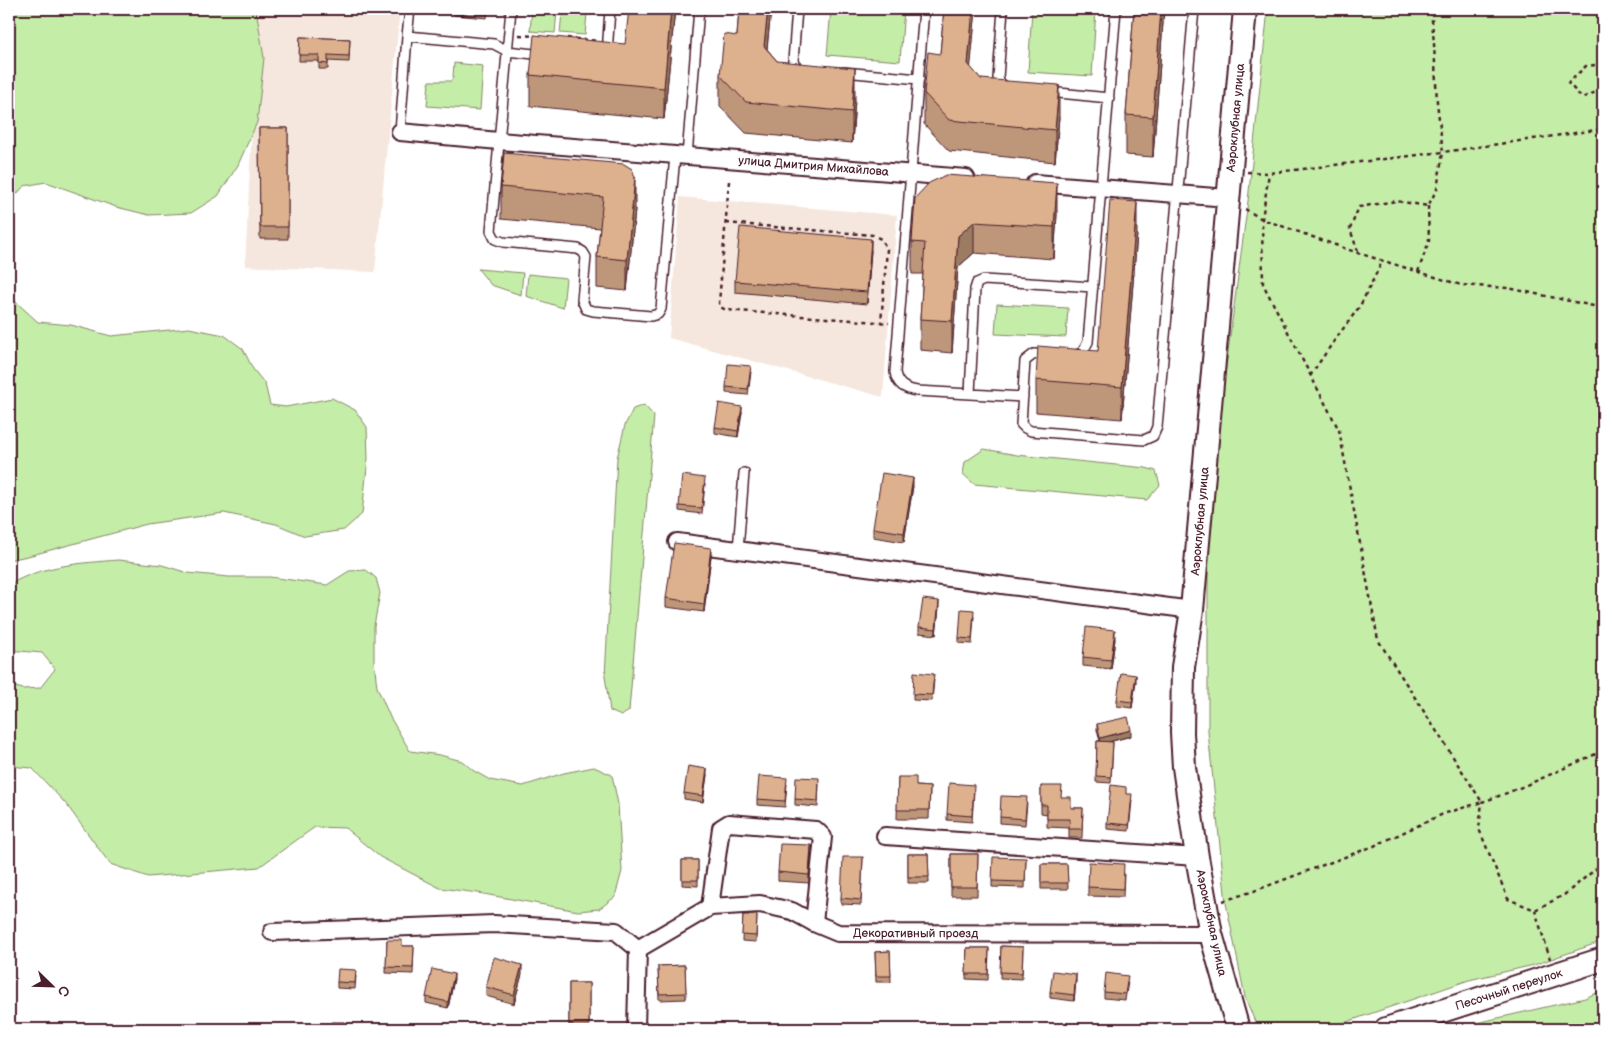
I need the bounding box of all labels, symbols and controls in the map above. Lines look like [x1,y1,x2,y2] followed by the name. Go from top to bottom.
[1223,63,1248,174] street label: Аэроклубная улица
[738,152,890,179] street label: улица Дмитрия Михайлова
[1187,466,1212,577] street label: Аэроклубная улица
[1192,867,1230,978] street label: Аэроклубная улица
[853,926,979,941] street label: Декоративный проезд
[28,960,78,1010] north arrow
[1453,965,1565,1014] street label: Песочный переулок
[54,983,73,999] text: С

